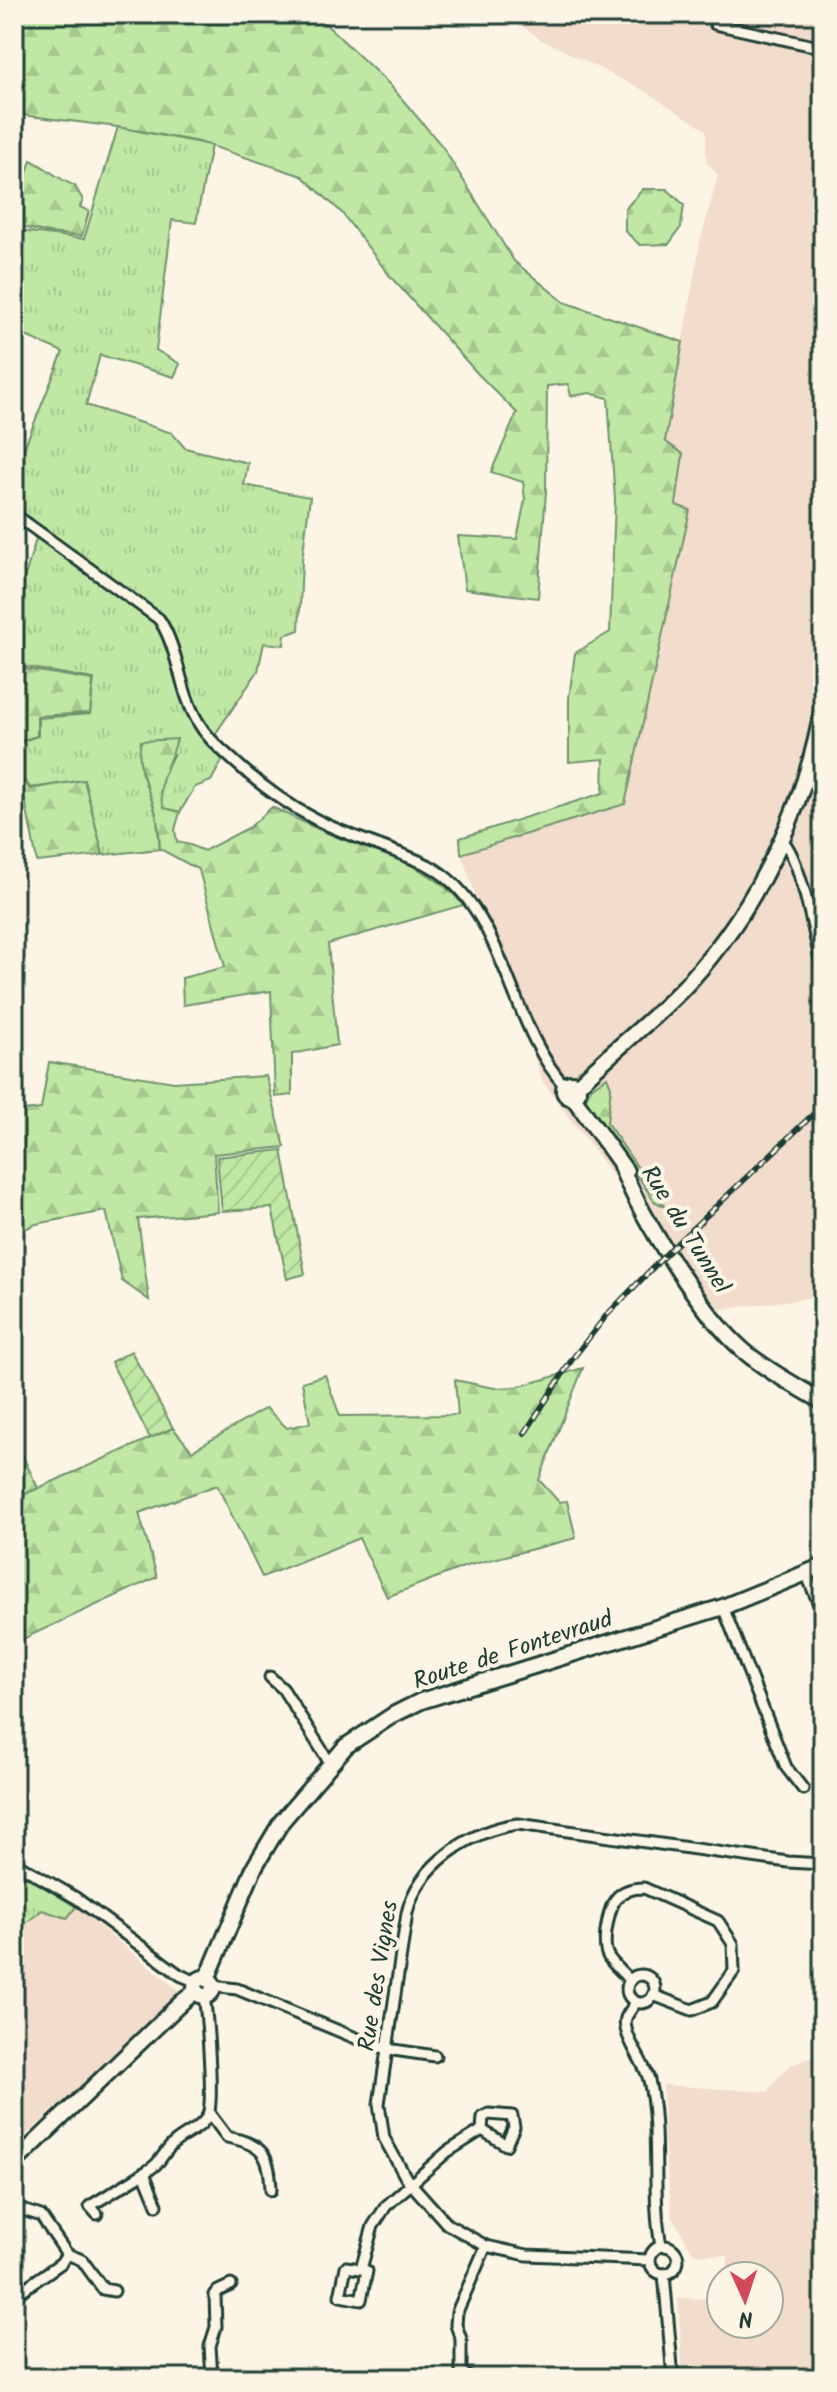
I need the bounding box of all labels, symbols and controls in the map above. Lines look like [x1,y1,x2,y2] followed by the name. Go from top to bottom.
[630,1158,740,1302] street label: Rue du Tunnel
[408,1600,619,1702] street label: Route de Fontevraud
[348,1898,410,2054] street label: Rue des Vignes
[705,2260,785,2340] north arrow
[738,2300,754,2335] text: N

